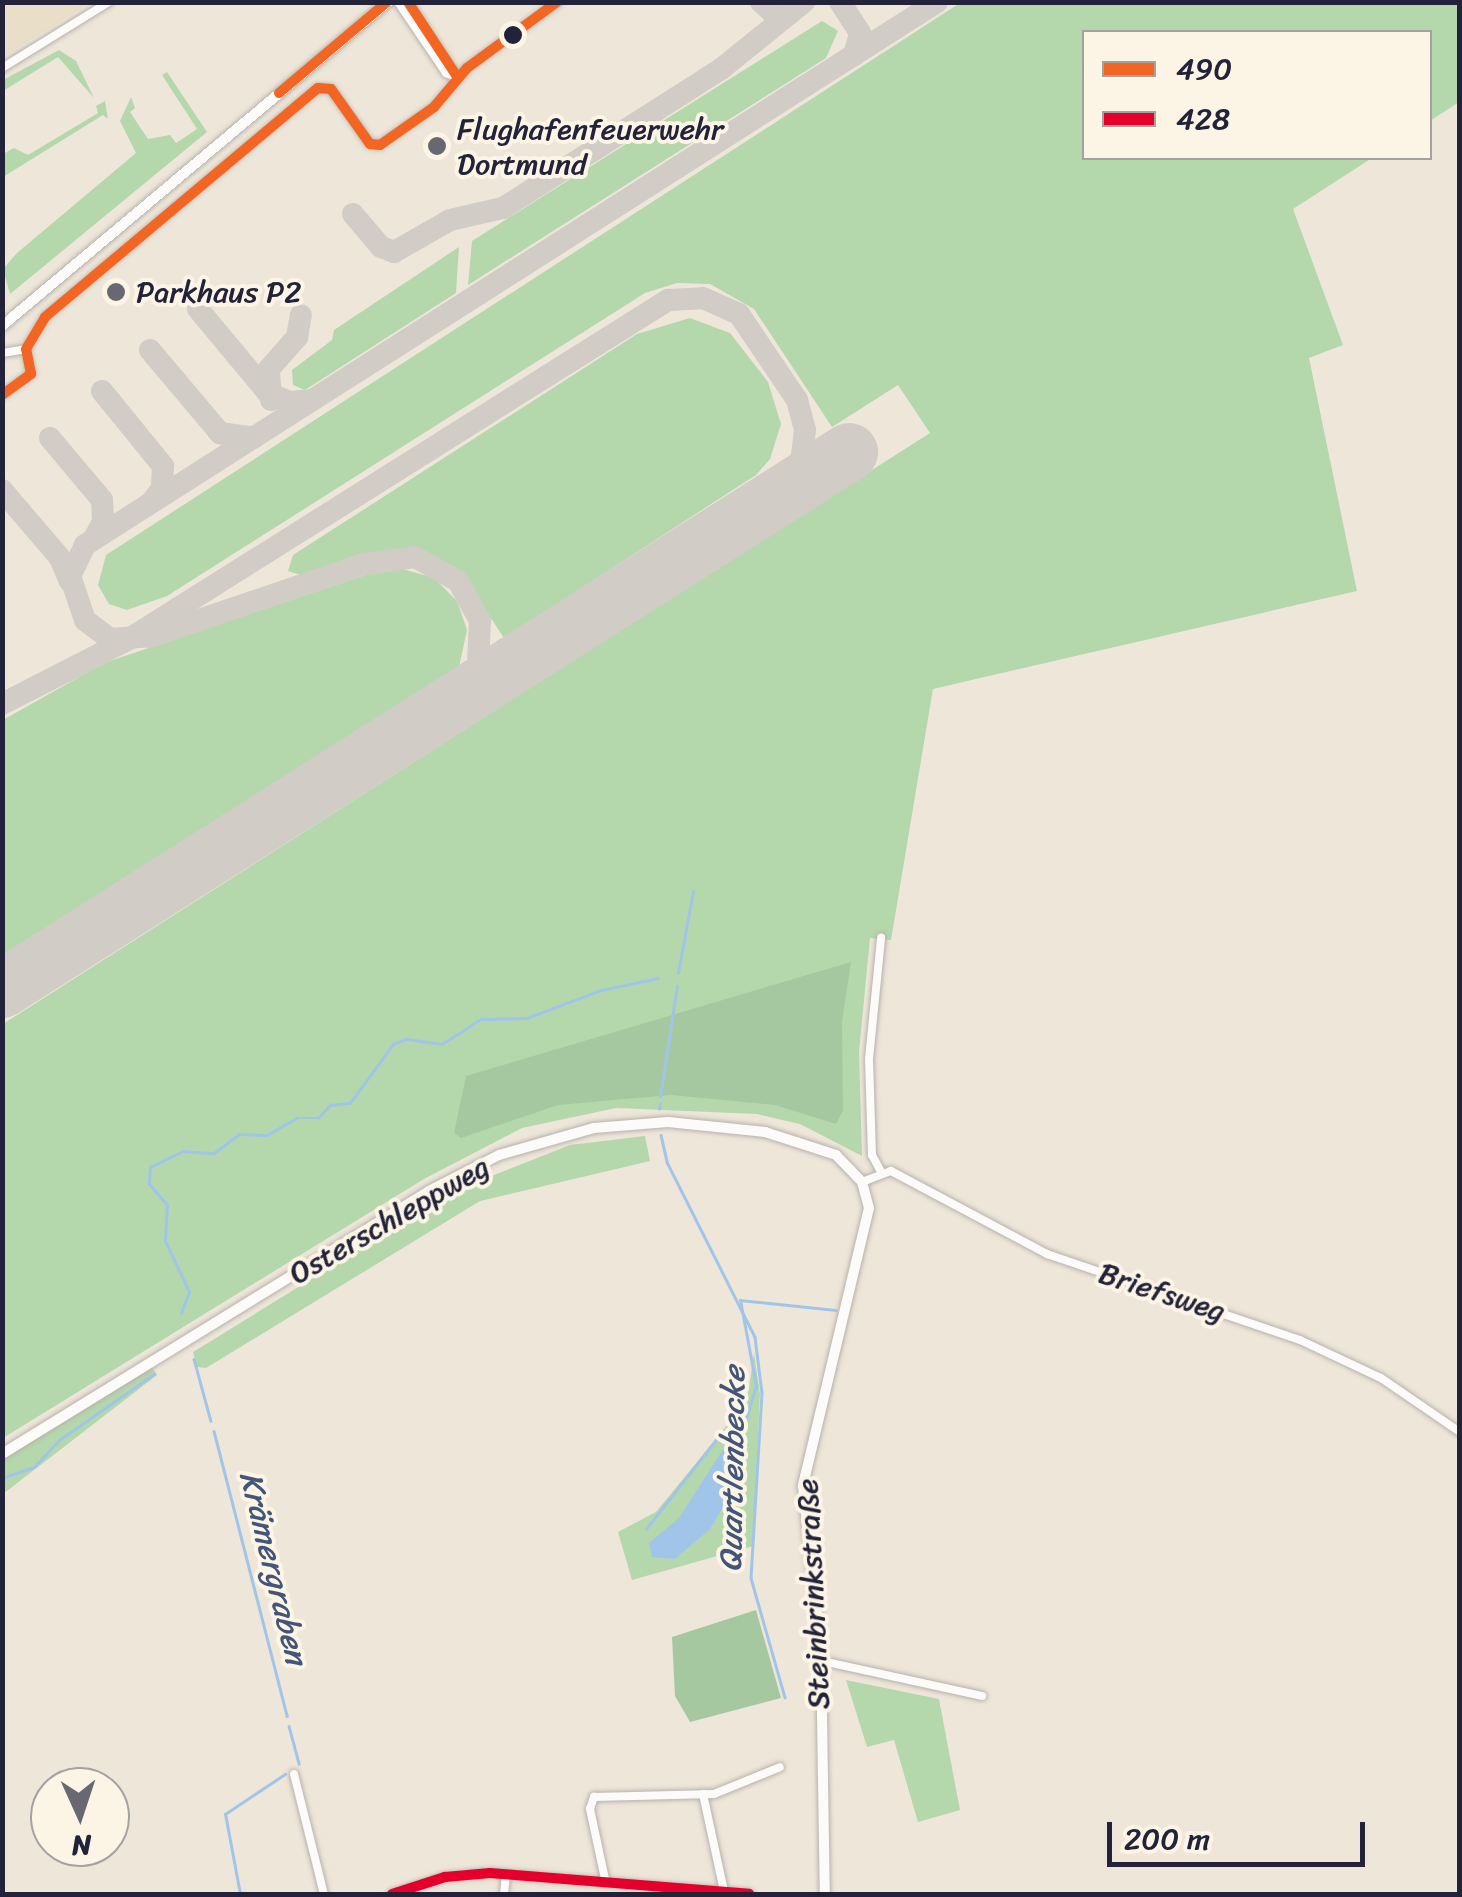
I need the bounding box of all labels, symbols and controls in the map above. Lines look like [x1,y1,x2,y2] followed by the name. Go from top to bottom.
[503,25,523,45] unlabelled marker
[1082,30,1432,160] legend
[1176,42,1232,96] text: 490
[1176,92,1230,146] text: 428
[457,111,723,182] place label: Flughafenfeuerwehr Dortmund
[426,135,448,157] marker: Flughafenfeuerwehr Dortmund
[136,274,301,310] place label: Parkhaus P2
[105,281,127,303] marker: Parkhaus P2
[283,1148,495,1292] street label: Osterschleppweg
[1094,1255,1230,1329] street label: Briefsweg
[712,1366,754,1572] water label: Quartlenbecke
[230,1467,316,1669] water label: Krämergraben
[789,1478,837,1710] street label: Steinbrinkstraße
[30,1767,130,1867] north arrow
[1112,1802,1370,1864] scale bar
[1124,1812,1210,1866] text: 200 m
[71,1820,92,1870] text: N

